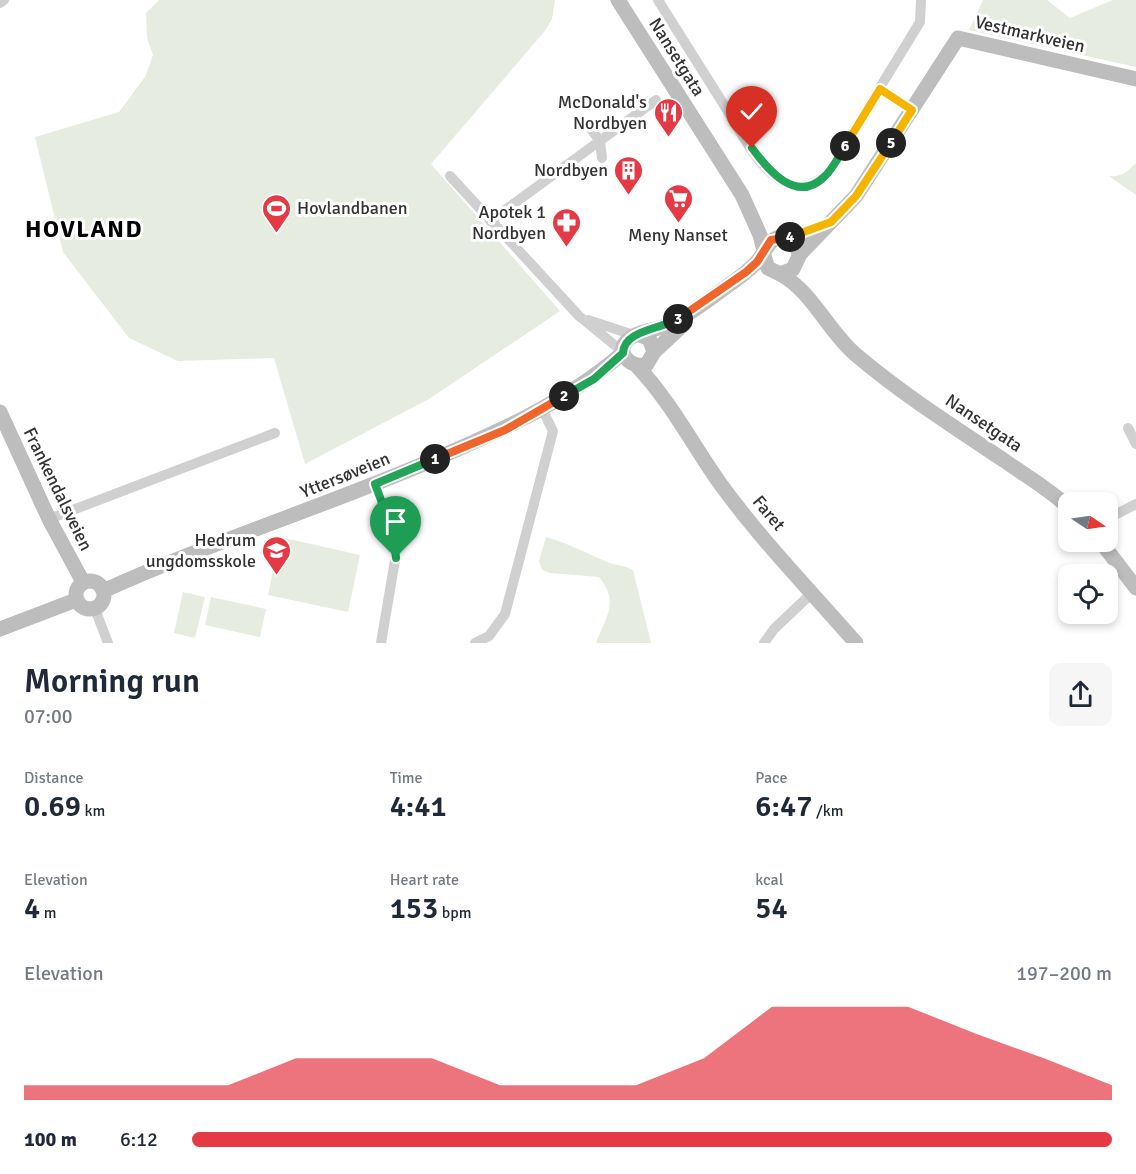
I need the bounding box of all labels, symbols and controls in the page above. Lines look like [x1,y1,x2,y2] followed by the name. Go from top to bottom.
[973,11,1087,57] street label: Vestmarkveien
[644,14,710,100] street label: Nansetgata
[726,86,777,148] pin
[558,91,647,134] place label: McDonald's Nordbyen
[735,95,768,128] icon: check
[652,96,684,138] restaurant icon: McDonald's Nordbyen
[876,128,906,158] pin: 5
[830,131,860,161] pin: 6
[887,133,895,153] text: 5
[841,136,849,156] text: 6
[613,154,645,196] building icon: Nordbyen
[534,159,608,181] place label: Nordbyen
[662,182,694,224] supermarket icon: Meny Nanset
[260,192,292,234] sports icon: Hovlandbanen
[297,197,408,219] place label: Hovlandbanen
[472,201,546,244] place label: Apotek 1 Nordbyen
[551,206,583,248] pharmacy icon: Apotek 1 Nordbyen
[25,214,143,244] district label: HOVLAND
[775,222,805,252] pin: 4
[628,224,728,246] place label: Meny Nanset
[786,227,794,247] text: 4
[663,304,693,334] pin: 3
[674,309,682,329] text: 3
[549,381,579,411] pin: 2
[560,386,568,406] text: 2
[941,389,1027,457] street label: Nansetgata
[19,424,97,554] street label: Frankendalsveien
[420,444,450,474] pin: 1
[297,447,393,503] street label: Yttersøveien
[431,449,439,469] text: 1
[748,491,790,535] street label: Faret
[1058,492,1118,552] north arrow
[1058,492,1118,624] map controls
[370,496,421,558] pin
[379,505,412,538] icon: arrive
[146,529,256,572] place label: Hedrum ungdomsskole
[261,534,293,576] school or university icon: Hedrum ungdomsskole
[1058,564,1118,624] button: locate
[24,661,200,702] text: Morning run
[1049,663,1112,726] button: share
[24,704,73,729] text: 07:00
[24,768,84,788] text: Distance
[390,768,423,788] text: Time
[755,768,788,788] text: Pace
[24,788,81,825] text: 0.69
[390,788,447,825] text: 4:41
[755,788,812,825] text: 6:47
[81,801,105,821] text: km
[812,801,843,821] text: /km
[24,870,88,890] text: Elevation
[390,870,459,890] text: Heart rate
[755,870,783,890] text: kcal
[24,890,40,927] text: 4
[390,890,438,927] text: 153
[755,890,788,927] text: 54
[40,903,56,923] text: m
[438,903,471,923] text: bpm
[24,961,104,986] text: Elevation
[1016,961,1112,986] text: 197–200 m
[24,1127,77,1152] text: 100 m
[120,1127,158,1152] text: 6:12

